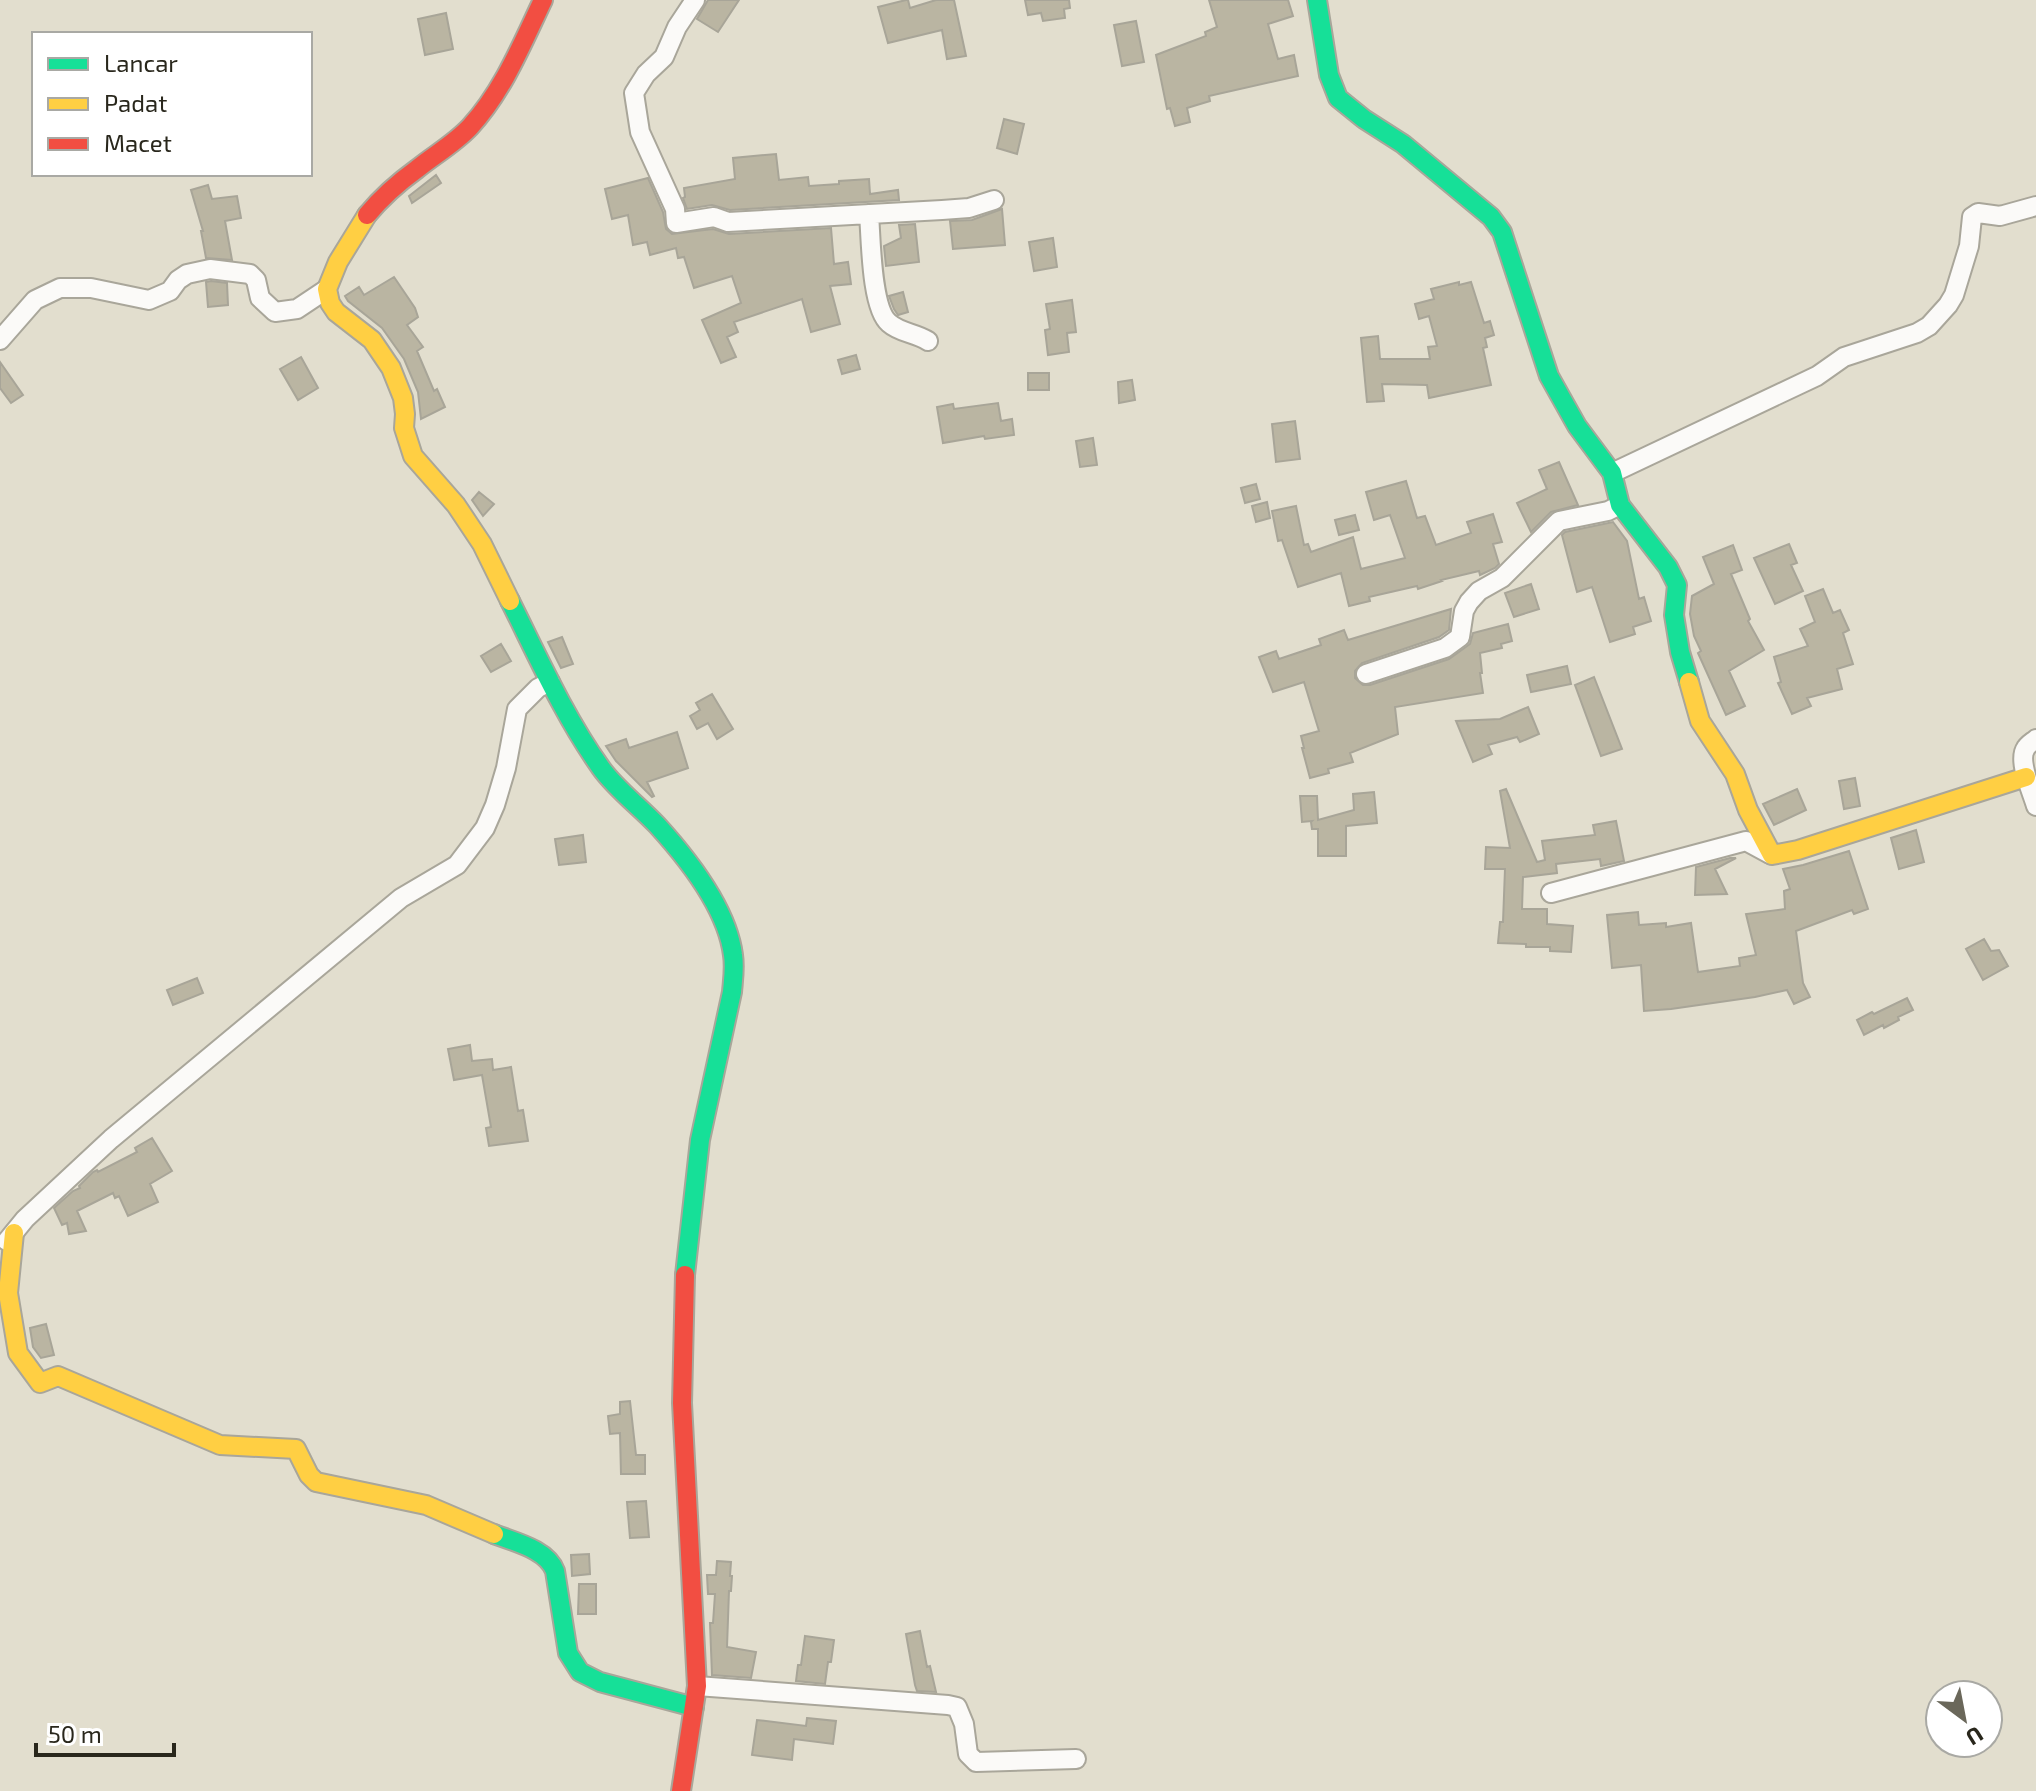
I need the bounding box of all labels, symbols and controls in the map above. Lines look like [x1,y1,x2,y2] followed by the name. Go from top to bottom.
[32,32,312,176] legend
[104,48,178,77] text: Lancar
[104,88,167,117] text: Padat
[104,128,172,157] text: Macet
[1924,1679,2004,1759] north arrow
[36,1707,174,1757] scale bar
[48,1719,102,1748] text: 50 m
[1962,1722,1988,1752] text: U

